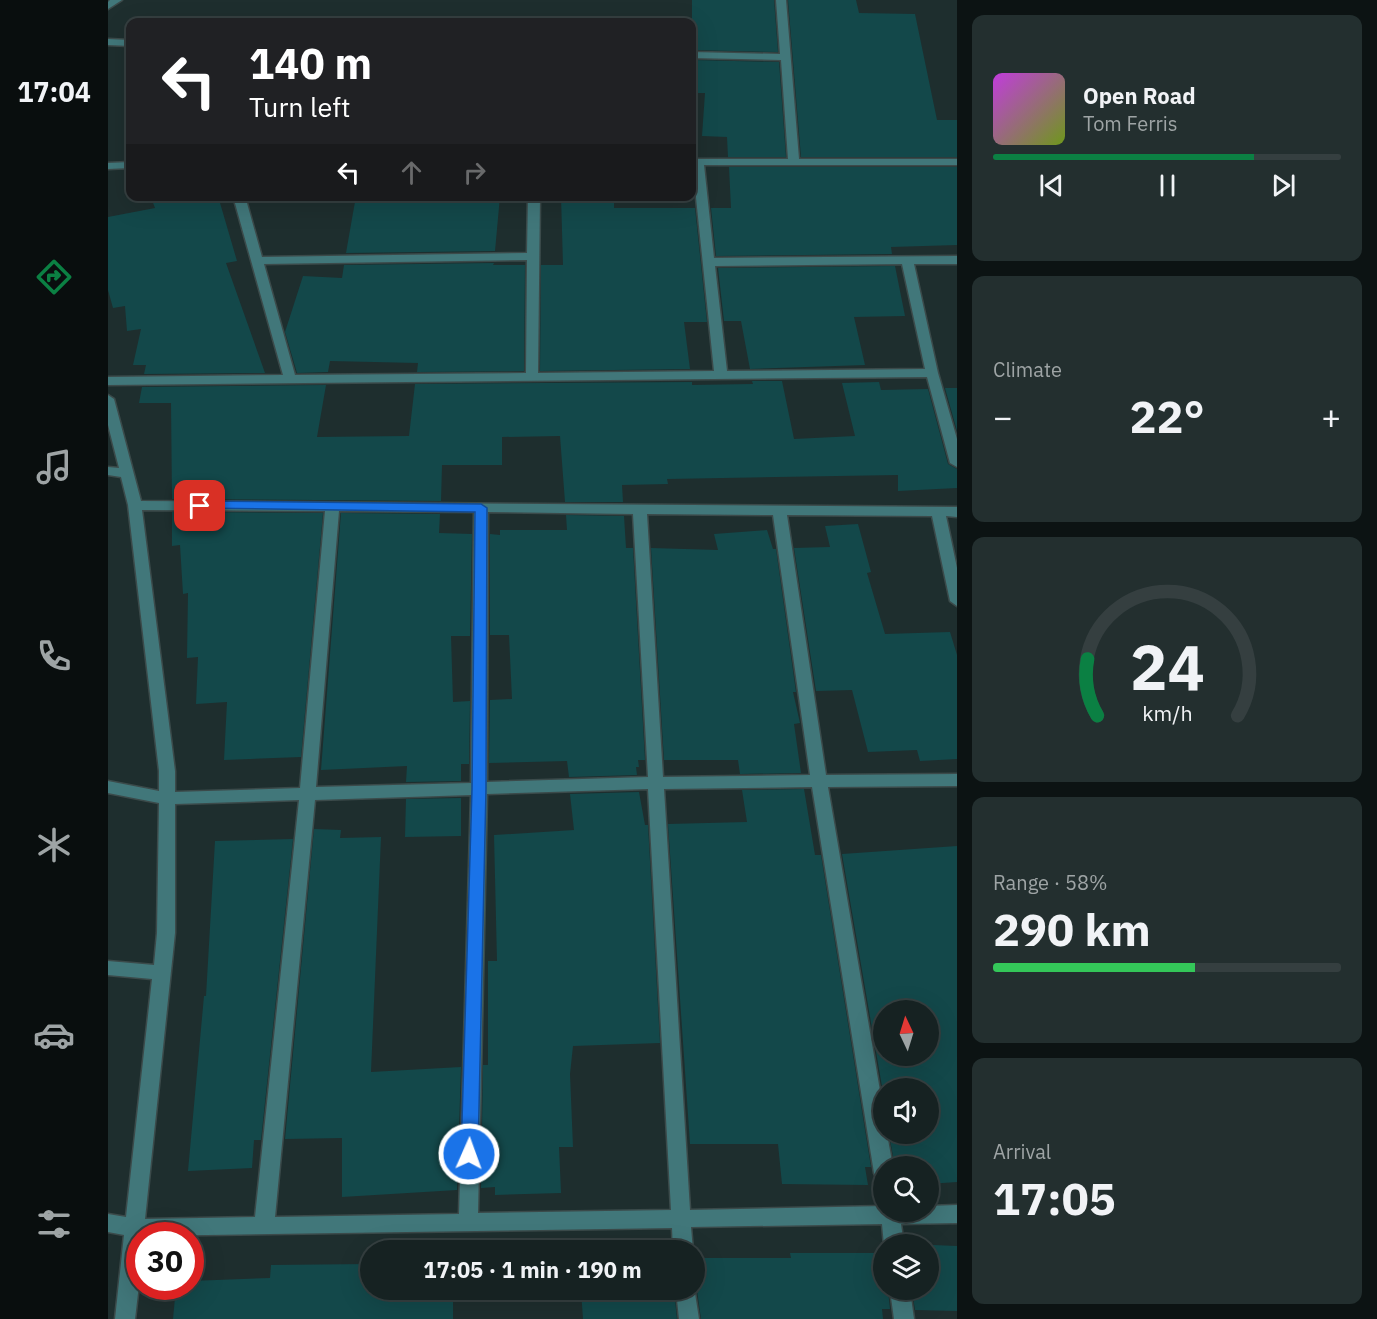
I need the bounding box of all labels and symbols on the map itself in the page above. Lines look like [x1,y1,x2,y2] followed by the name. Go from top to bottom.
[174,480,225,531] pin
[873,1000,939,1066] north arrow
[437,1122,501,1186] position arrow
[126,1222,204,1300] speed limit sign: 30

